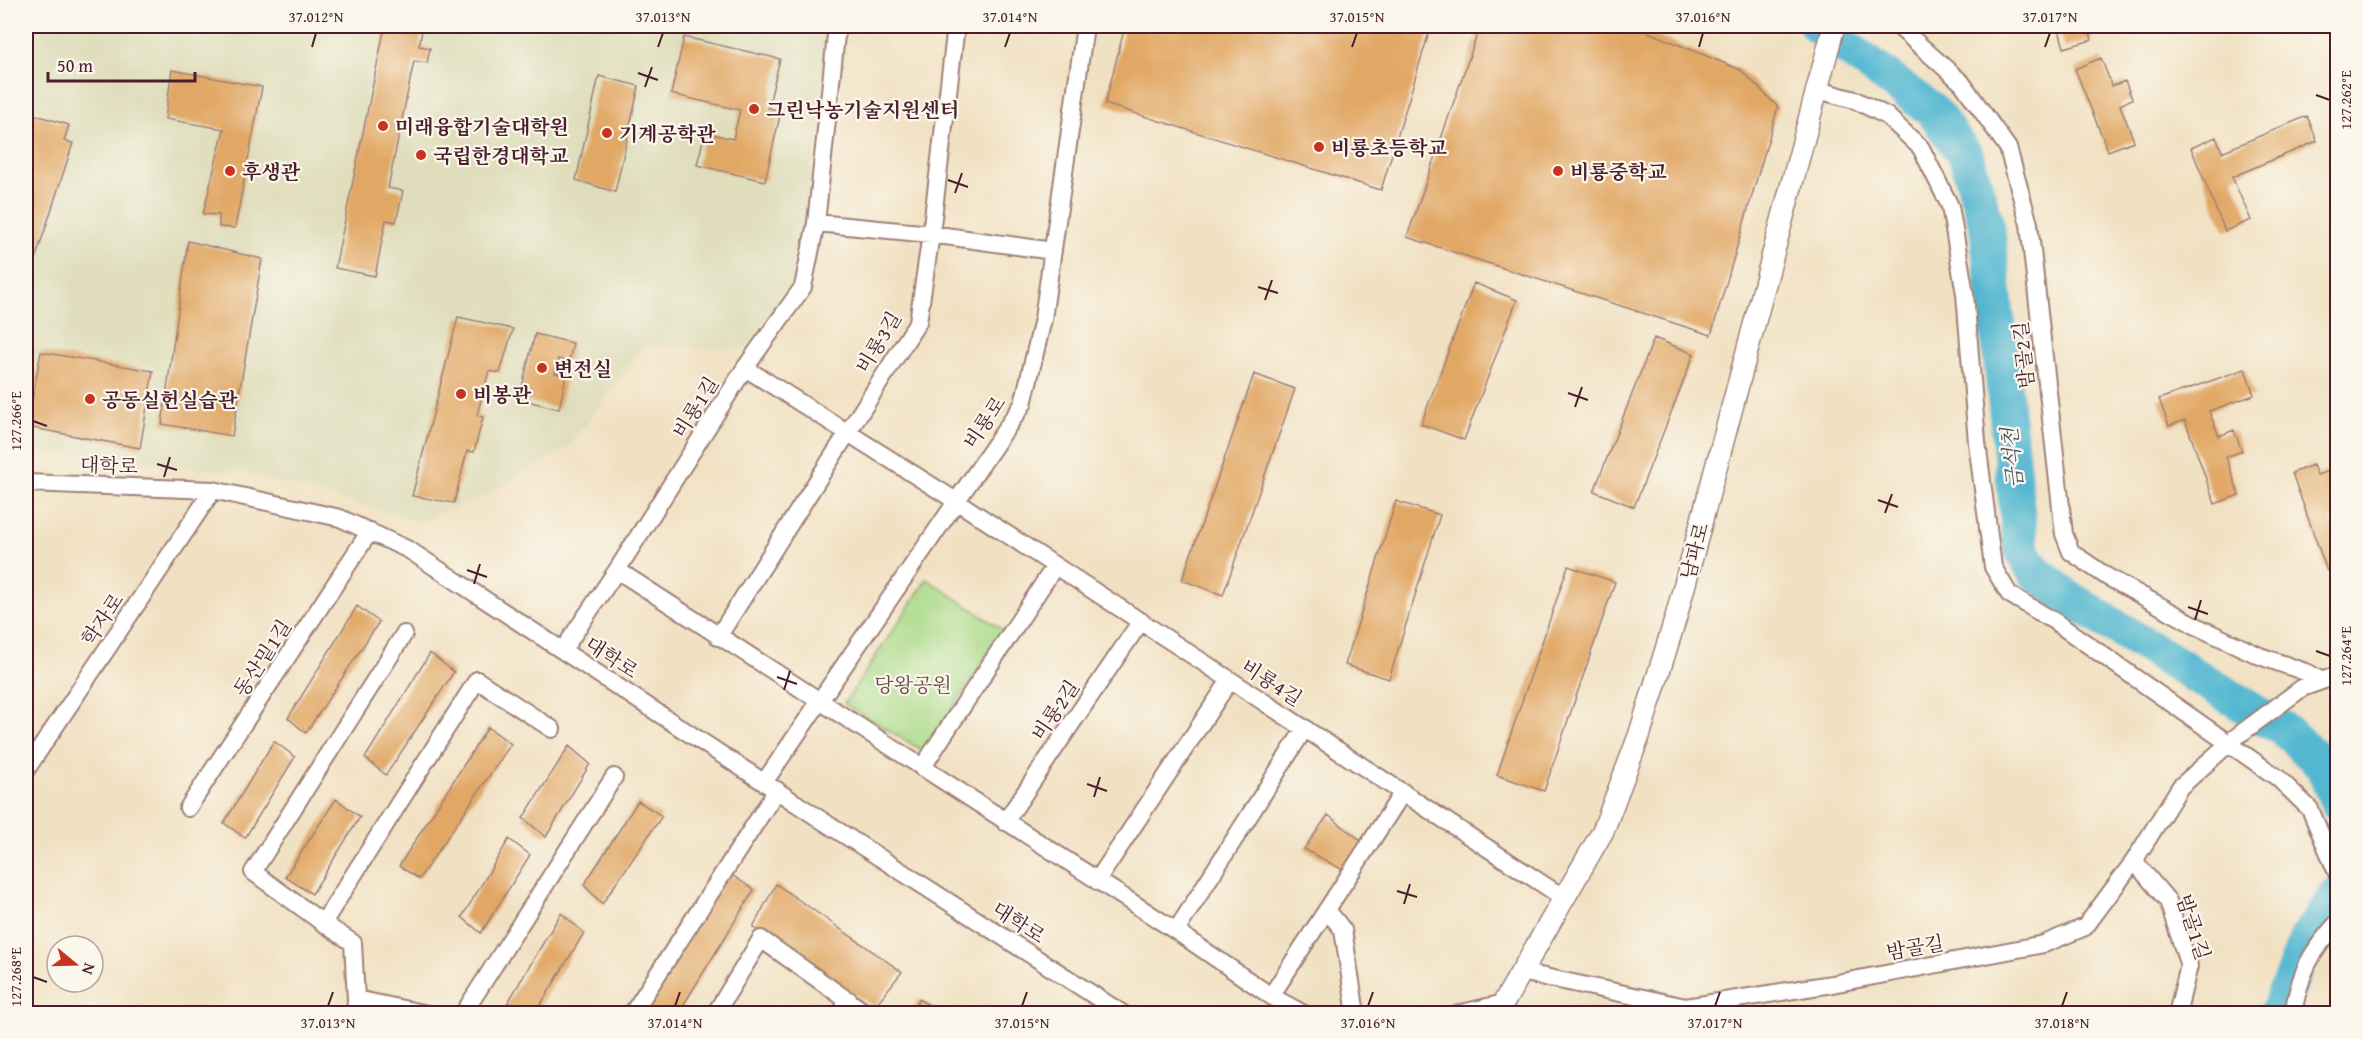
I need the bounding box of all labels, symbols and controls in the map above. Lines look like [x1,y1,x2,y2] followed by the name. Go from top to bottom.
[289,6,344,27] text: 37.012°N
[636,6,691,27] text: 37.013°N
[983,6,1038,27] text: 37.014°N
[1330,6,1385,27] text: 37.015°N
[1676,6,1731,27] text: 37.016°N
[2023,6,2078,27] text: 37.017°N
[48,45,195,83] scale bar
[57,52,93,79] text: 50 m
[2335,70,2356,130] text: 127.262°E
[766,95,959,124] place label: 그린낙농기술지원센터
[747,102,761,116] marker: 그린낙농기술지원센터
[395,112,569,141] place label: 미래융합기술대학원
[376,119,390,133] marker: 미래융합기술대학원
[619,119,716,148] place label: 기계공학관
[600,126,614,140] marker: 기계공학관
[1331,133,1448,162] place label: 비룡초등학교
[1312,140,1326,154] marker: 비룡초등학교
[433,141,569,170] place label: 국립한경대학교
[414,148,428,162] marker: 국립한경대학교
[242,157,301,186] place label: 후생관
[1570,157,1667,186] place label: 비룡중학교
[223,164,237,178] marker: 후생관
[1551,164,1565,178] marker: 비룡중학교
[848,306,908,378] street label: 비룡3길
[2005,320,2041,390] street label: 밤골2길
[554,354,612,383] place label: 변전실
[535,361,549,375] marker: 변전실
[665,371,725,443] street label: 비룡1길
[473,380,532,409] place label: 비봉관
[102,385,238,414] place label: 공동실헌실습관
[454,387,468,401] marker: 비봉관
[956,390,1012,454] street label: 비룡로
[5,391,26,451] text: 127.266°E
[83,392,97,406] marker: 공동실헌실습관
[1993,424,2031,490] water label: 금석천
[80,449,138,481] street label: 대학로
[1672,519,1716,583] street label: 남파로
[74,587,130,651] street label: 학자로
[226,614,298,702] street label: 동산밑1길
[2335,626,2356,686] text: 127.264°E
[580,629,644,685] street label: 대학로
[1236,651,1308,713] street label: 비룡4길
[874,670,952,699] park label: 당왕공원
[1024,674,1086,746] street label: 비룡2길
[2170,890,2218,964] street label: 밤골1길
[987,894,1051,950] street label: 대학로
[1884,928,1946,966] street label: 밤골길
[45,934,105,994] north arrow
[5,947,26,1007] text: 127.268°E
[76,960,102,978] text: N
[301,1012,356,1033] text: 37.013°N
[648,1012,703,1033] text: 37.014°N
[995,1012,1050,1033] text: 37.015°N
[1341,1012,1396,1033] text: 37.016°N
[1688,1012,1743,1033] text: 37.017°N
[2035,1012,2090,1033] text: 37.018°N

